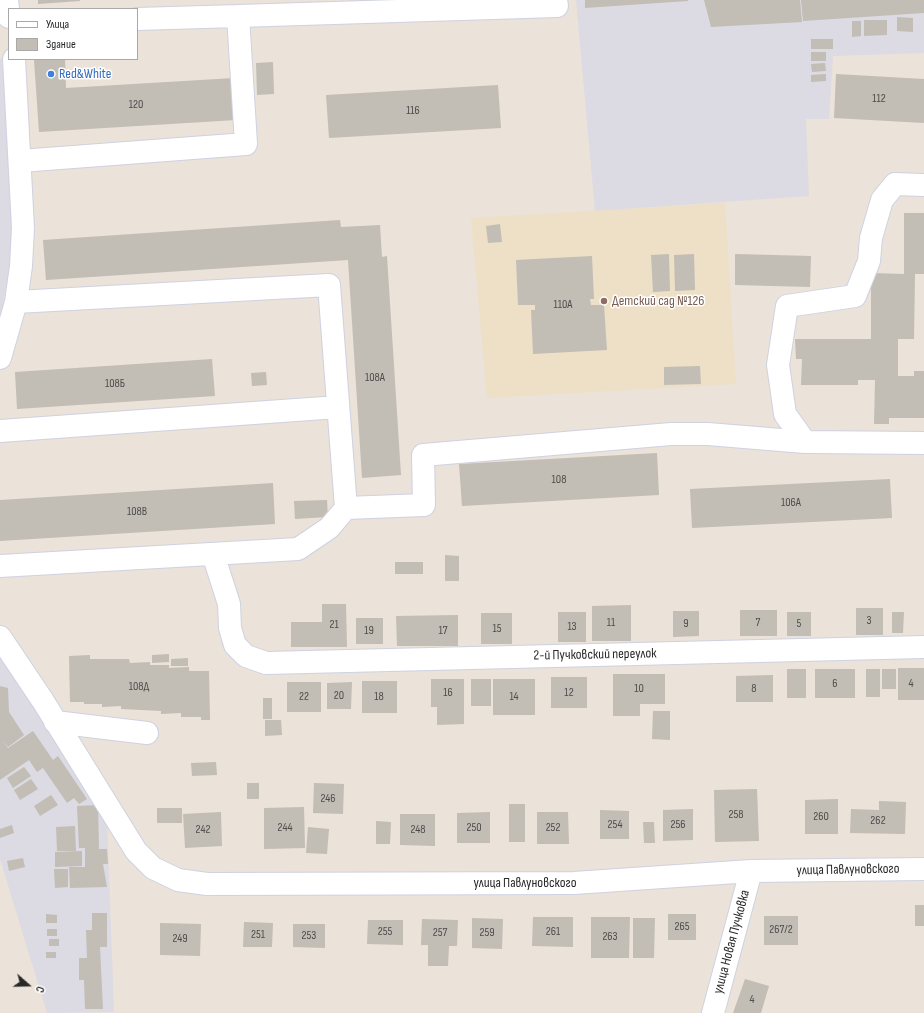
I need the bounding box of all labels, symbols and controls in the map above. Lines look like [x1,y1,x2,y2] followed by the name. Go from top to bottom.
[8,8,138,60] legend
[46,17,69,32] text: Улица
[46,37,76,52] text: Здание
[59,66,111,82] place label: Red&White
[46,69,56,79] marker: Red&White
[872,92,886,106] house number: 112
[129,98,143,112] house number: 120
[406,104,420,118] house number: 116
[612,293,704,309] place label: Детский сад №126
[599,296,609,306] marker: Детский сад №126
[554,298,572,312] house number: 110А
[365,371,385,385] house number: 108А
[105,377,125,391] house number: 108Б
[552,473,566,487] house number: 108
[781,496,801,510] house number: 106А
[127,505,147,519] house number: 108В
[866,614,872,628] house number: 3
[607,616,615,630] house number: 11
[756,616,760,630] house number: 7
[683,617,689,631] house number: 9
[797,617,801,631] house number: 5
[329,618,339,632] house number: 21
[567,620,577,634] house number: 13
[492,622,502,636] house number: 15
[364,624,374,638] house number: 19
[439,624,447,638] house number: 17
[533,646,657,664] street label: 2-й Пучковский переулок
[832,677,838,691] house number: 6
[908,677,914,691] house number: 4
[129,680,149,694] house number: 108Д
[634,682,644,696] house number: 10
[751,682,757,696] house number: 8
[443,686,453,700] house number: 16
[564,686,574,700] house number: 12
[334,689,344,703] house number: 20
[299,690,309,704] house number: 22
[374,690,384,704] house number: 18
[509,690,519,704] house number: 14
[320,792,336,806] house number: 246
[728,808,744,822] house number: 258
[813,810,829,824] house number: 260
[870,814,886,828] house number: 262
[608,818,622,832] house number: 254
[670,818,686,832] house number: 256
[278,821,292,835] house number: 244
[466,821,482,835] house number: 250
[546,821,560,835] house number: 252
[196,823,210,837] house number: 242
[410,823,426,837] house number: 248
[796,861,900,879] street label: улица Павлуновского
[474,875,576,891] street label: улица Павлуновского
[710,888,754,996] street label: улица Новая Пучковка
[674,920,690,934] house number: 265
[769,923,793,937] house number: 267/2
[378,925,392,939] house number: 255
[546,925,560,939] house number: 261
[433,926,447,940] house number: 257
[479,926,495,940] house number: 259
[251,928,265,942] house number: 251
[302,929,316,943] house number: 253
[602,930,618,944] house number: 263
[172,932,188,946] house number: 249
[8,965,48,1005] north arrow
[33,984,47,994] text: С
[749,993,755,1007] house number: 4

